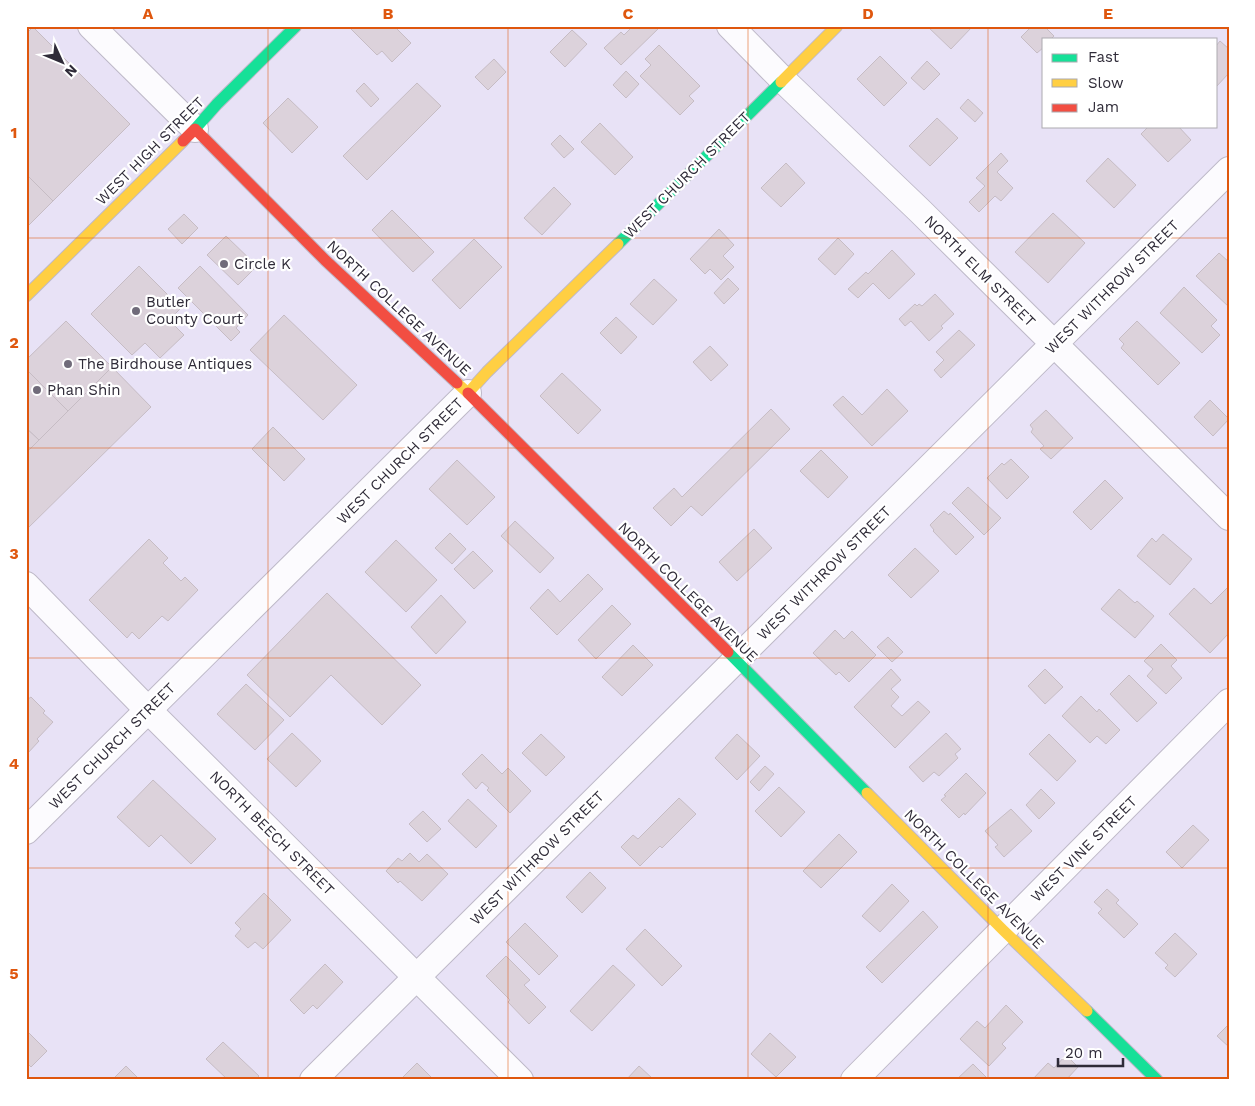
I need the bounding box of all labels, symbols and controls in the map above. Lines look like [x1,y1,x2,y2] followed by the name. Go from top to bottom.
[143,4,154,23] text: A
[383,4,394,23] text: B
[623,4,634,23] text: C
[862,4,874,23] text: D
[1103,4,1113,23] text: E
[38,38,88,88] north arrow
[1042,38,1218,128] legend
[1088,48,1120,66] text: Fast
[62,62,81,80] text: N
[1088,74,1124,92] text: Slow
[92,93,208,209] street label: WEST HIGH STREET
[1088,98,1119,116] text: Jam
[620,108,754,242] street label: WEST CHURCH STREET
[11,123,17,142] text: 1
[921,212,1039,330] street label: NORTH ELM STREET
[1041,216,1183,358] street label: WEST WITHROW STREET
[323,237,475,379] street label: NORTH COLLEGE AVENUE
[234,255,291,273] place label: Circle K
[218,258,230,270] marker: Circle K
[146,293,244,328] place label: Butler County Court
[130,305,142,317] marker: Butler County Court
[9,333,19,352] text: 2
[78,355,252,373] place label: The Birdhouse Antiques
[62,358,74,370] marker: The Birdhouse Antiques
[47,381,121,399] place label: Phan Shin
[31,384,43,396] marker: Phan Shin
[333,394,467,528] street label: WEST CHURCH STREET
[753,502,895,644] street label: WEST WITHROW STREET
[614,518,762,666] street label: NORTH COLLEGE AVENUE
[9,544,19,563] text: 3
[45,679,179,813] street label: WEST CHURCH STREET
[9,754,19,773] text: 4
[206,767,338,899] street label: NORTH BEECH STREET
[466,787,608,929] street label: WEST WITHROW STREET
[1027,792,1141,906] street label: WEST VINE STREET
[900,805,1048,953] street label: NORTH COLLEGE AVENUE
[9,964,19,983] text: 5
[1058,1036,1122,1068] scale bar
[1065,1044,1103,1062] text: 20 m

